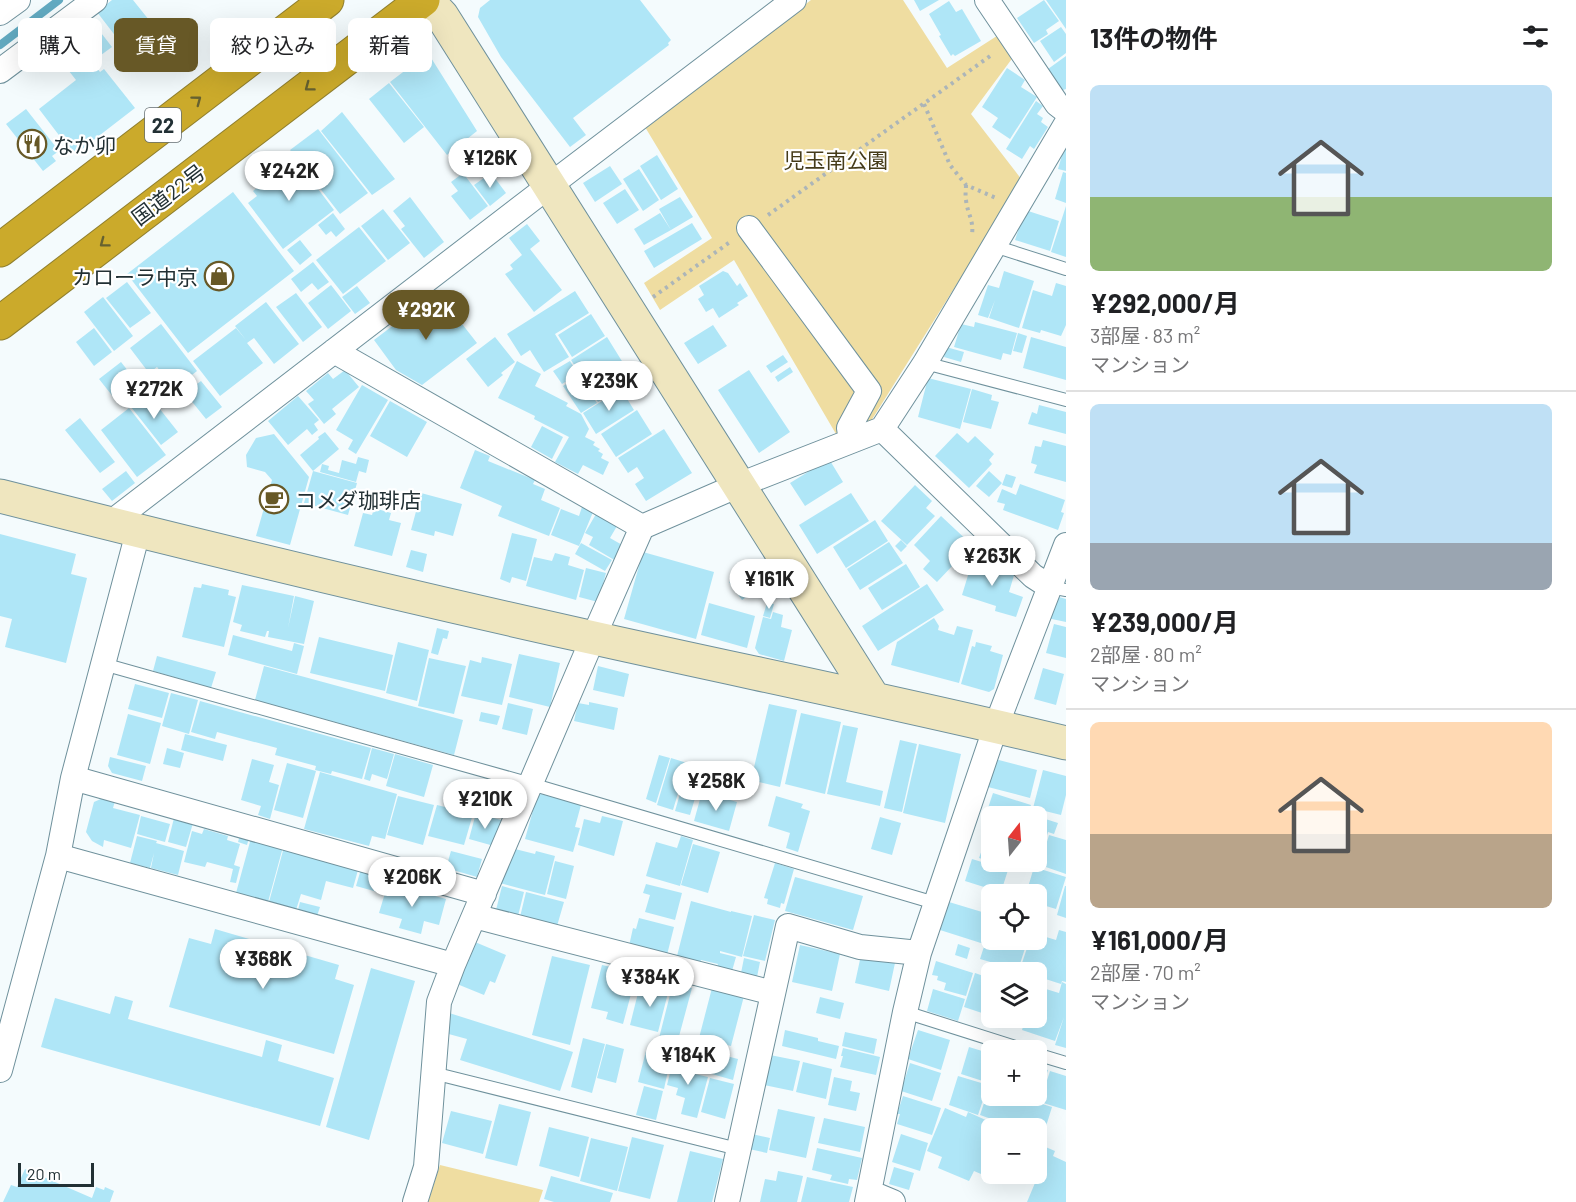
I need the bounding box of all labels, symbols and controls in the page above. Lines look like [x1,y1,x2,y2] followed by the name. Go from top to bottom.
[18,18,102,72] chip: 購入
[114,18,198,72] chip: 賃貸
[210,18,336,72] chip: 絞り込み
[348,18,432,72] chip: 新着
[1519,20,1552,53] icon: filters
[1090,22,1217,53] text: 13件の物件
[305,79,316,90] one-way arrow
[190,96,201,107] one-way arrow
[145,108,181,142] road number: 22
[1267,124,1375,232] icon: home
[16,128,48,160] restaurant icon: なか卯
[53,132,116,157] place label: なか卯
[448,138,532,189] pin: ¥126K
[462,145,518,169] text: ¥126K
[784,147,889,172] park label: 児玉南公園
[247,151,331,202] pin: ¥242K
[126,158,210,230] street label: 国道22号
[259,158,319,182] text: ¥242K
[100,236,111,247] one-way arrow
[203,260,235,292] shop icon: カローラ中京
[72,264,198,289] place label: カローラ中京
[1090,287,1240,318] text: ¥292,000/月
[384,290,468,341] pin: ¥292K
[396,297,456,321] text: ¥292K
[1090,323,1200,347] text: 3部屋 · 83 m²
[1090,352,1190,376] text: マンション
[567,361,651,412] pin: ¥239K
[580,368,638,392] text: ¥239K
[112,369,196,420] pin: ¥272K
[125,376,183,400] text: ¥272K
[1267,443,1375,551] icon: home
[258,483,290,515] cafe icon: コメダ珈琲店
[295,487,421,512] place label: コメダ珈琲店
[950,536,1034,587] pin: ¥263K
[963,543,1021,567] text: ¥263K
[727,559,811,610] pin: ¥161K
[744,566,795,590] text: ¥161K
[1090,606,1239,637] text: ¥239,000/月
[1090,642,1202,666] text: 2部屋 · 80 m²
[1090,671,1190,695] text: マンション
[674,761,758,812] pin: ¥258K
[1267,761,1375,869] icon: home
[686,768,746,792] text: ¥258K
[443,779,527,830] pin: ¥210K
[457,786,513,810] text: ¥210K
[981,806,1047,872] north arrow
[981,806,1047,1184] map controls
[370,857,454,908] pin: ¥206K
[382,864,442,888] text: ¥206K
[981,884,1047,950] button: locate
[1090,924,1229,955] text: ¥161,000/月
[221,939,305,990] pin: ¥368K
[234,946,292,970] text: ¥368K
[608,957,692,1008] pin: ¥384K
[1090,960,1201,984] text: 2部屋 · 70 m²
[981,962,1047,1028] button: layers
[620,964,680,988] text: ¥384K
[1090,989,1190,1013] text: マンション
[646,1035,730,1086] pin: ¥184K
[981,1040,1047,1106] button: +
[660,1042,716,1066] text: ¥184K
[981,1118,1047,1184] button: −
[18,1160,94,1188] scale bar
[27,1164,61,1183] text: 20 m

